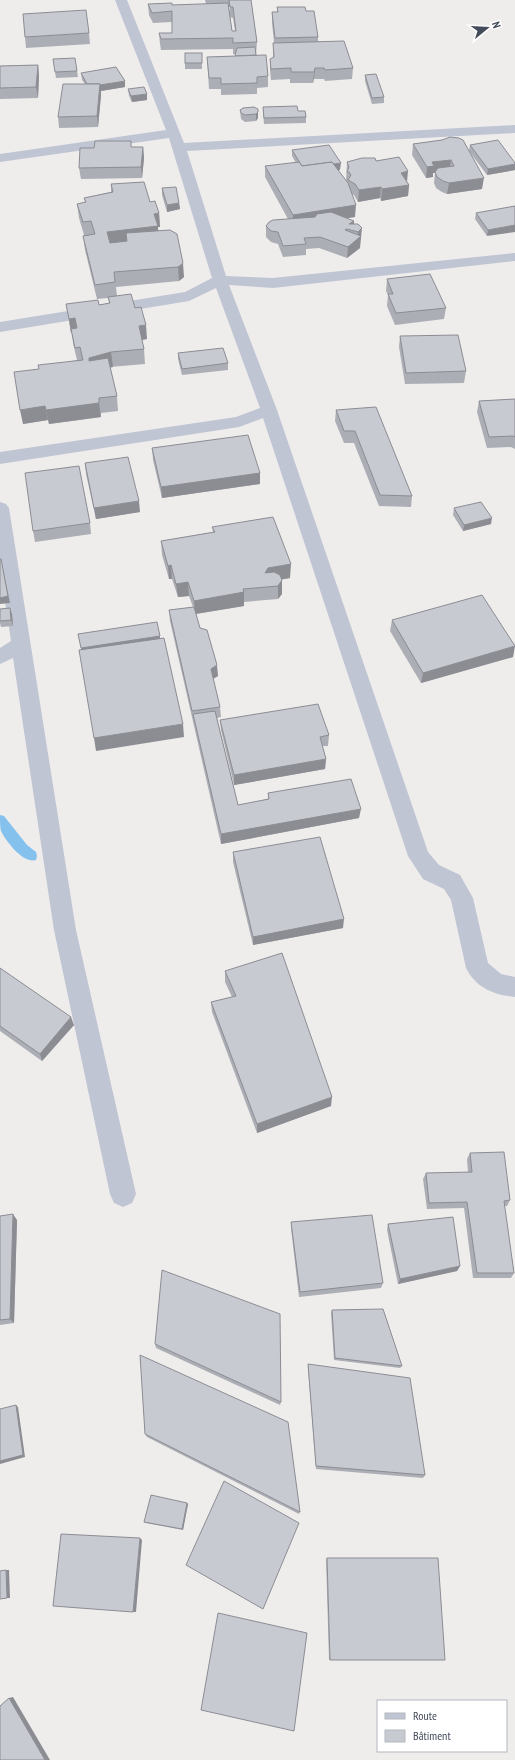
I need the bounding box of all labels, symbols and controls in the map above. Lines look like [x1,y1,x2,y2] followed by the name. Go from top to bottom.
[467,8,507,48] north arrow
[489,20,504,30] text: N
[377,1700,507,1752] legend
[413,1708,437,1723] text: Route
[413,1728,451,1743] text: Bâtiment

